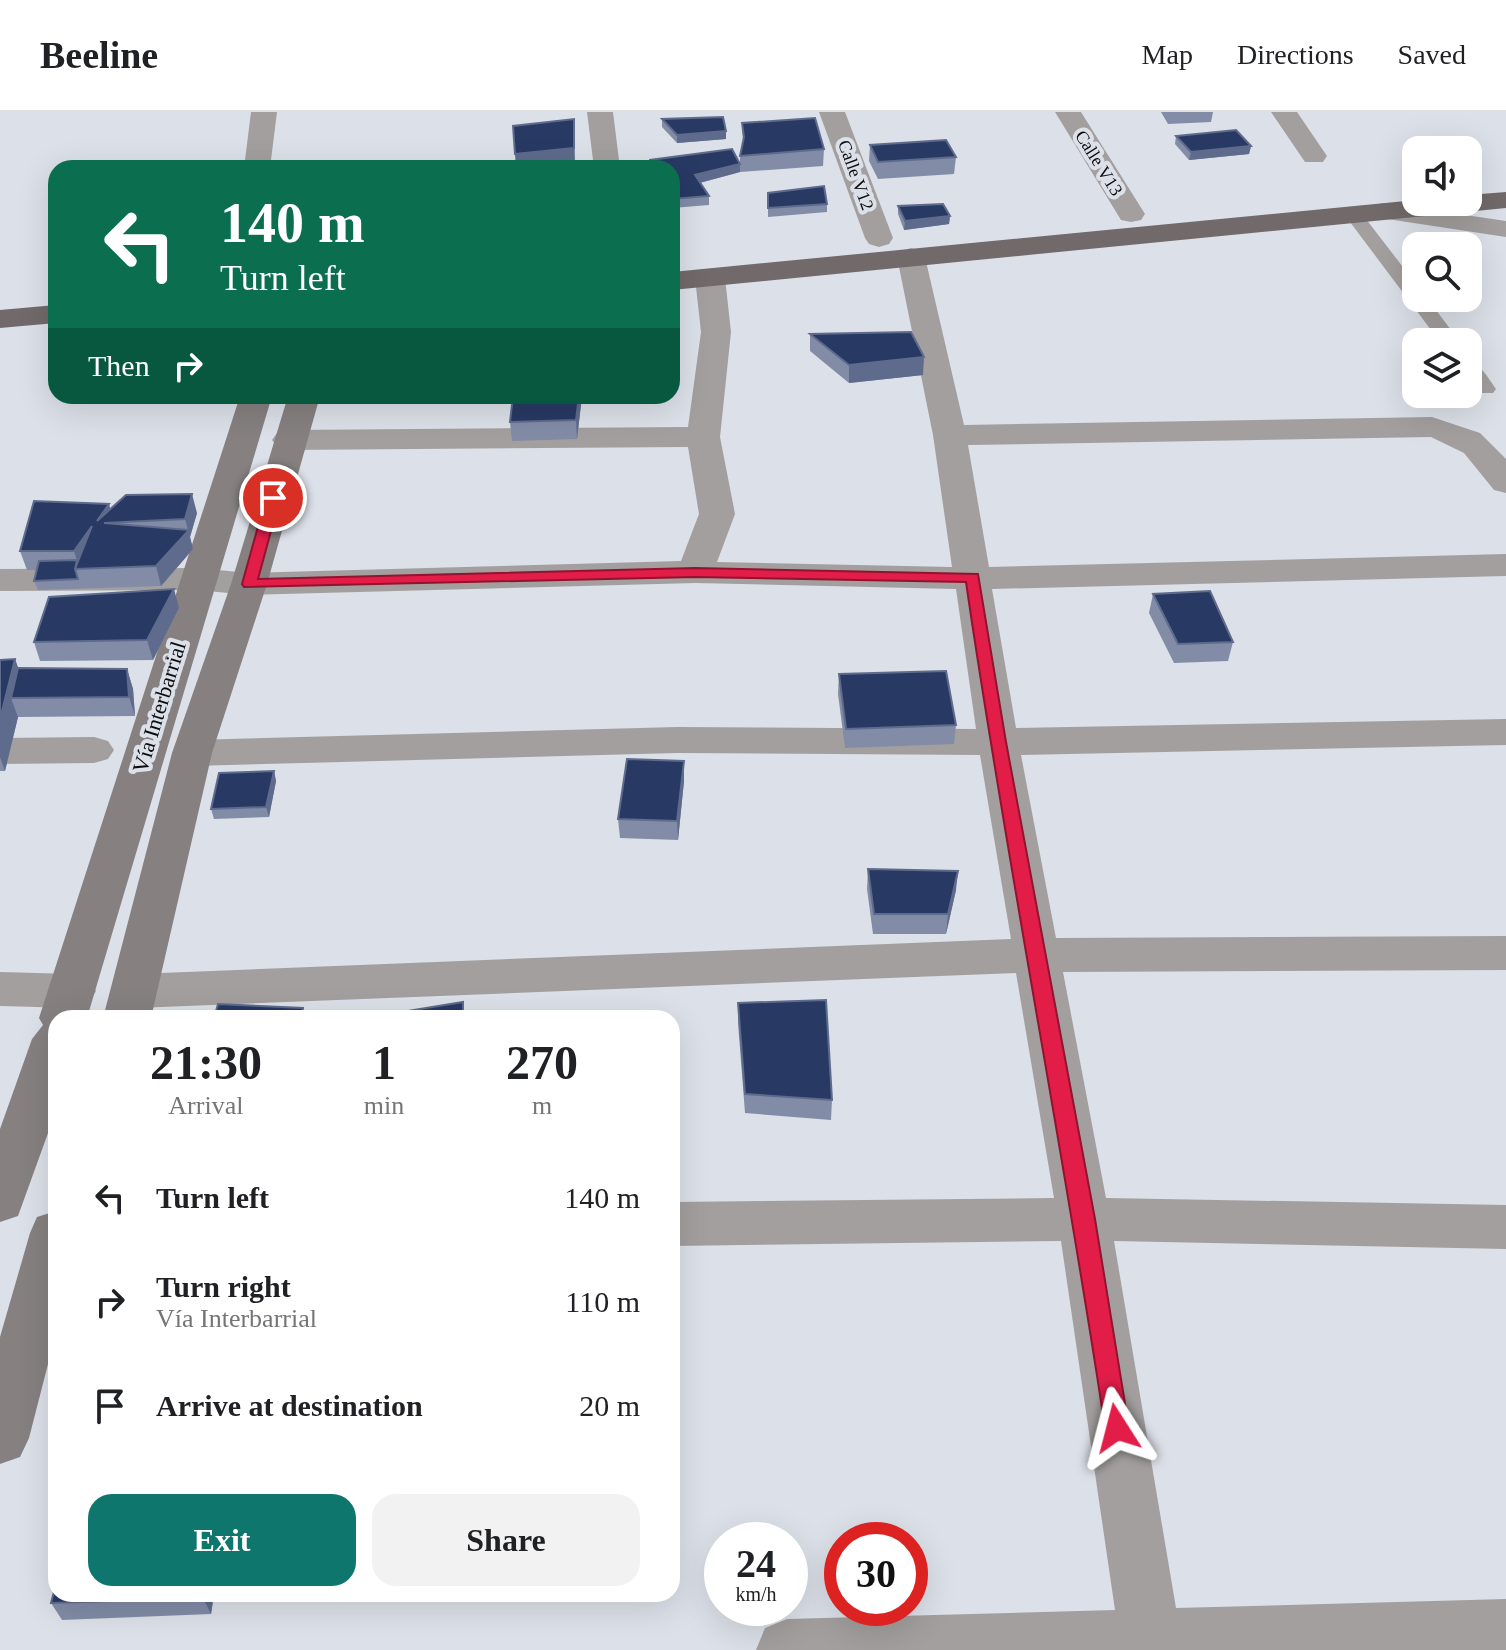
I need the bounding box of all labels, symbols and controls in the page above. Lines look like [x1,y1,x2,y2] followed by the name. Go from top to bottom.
[40,34,158,76] text: Beeline
[1142,39,1193,70] text: Map
[1237,39,1354,70] text: Directions
[1398,39,1466,70] text: Saved
[1071,127,1127,199] street label: Calle V13
[1402,136,1482,408] map controls
[1402,136,1482,216] button: sound
[834,137,878,213] street label: Calle V12
[88,192,192,296] icon: left
[220,192,365,254] text: 140 m
[1402,232,1482,312] button: search
[220,258,346,298] text: Turn left
[1402,328,1482,408] button: layers
[166,344,210,388] icon: right
[88,349,150,382] text: Then
[239,464,307,532] pin
[251,476,295,520] icon: arrive
[127,638,191,776] street label: Vía Interbarrial
[150,1036,262,1089] text: 21:30
[372,1036,396,1089] text: 1
[506,1036,578,1089] text: 270
[168,1091,243,1120] text: Arrival
[364,1091,404,1120] text: min
[532,1091,552,1120] text: m
[88,1176,132,1220] icon: left
[156,1181,269,1214] text: Turn left
[564,1181,640,1214] text: 140 m
[156,1270,291,1303] text: Turn right
[88,1280,132,1324] icon: right
[565,1285,640,1318] text: 110 m
[156,1304,317,1333] text: Vía Interbarrial
[88,1384,132,1428] icon: arrive
[1075,1386,1159,1470] position arrow
[156,1389,423,1422] text: Arrive at destination
[579,1389,640,1422] text: 20 m
[88,1494,356,1586] button: Exit
[372,1494,640,1586] button: Share
[824,1522,928,1626] speed limit sign: 30
[736,1541,776,1586] text: 24
[735,1583,777,1605] text: km/h

